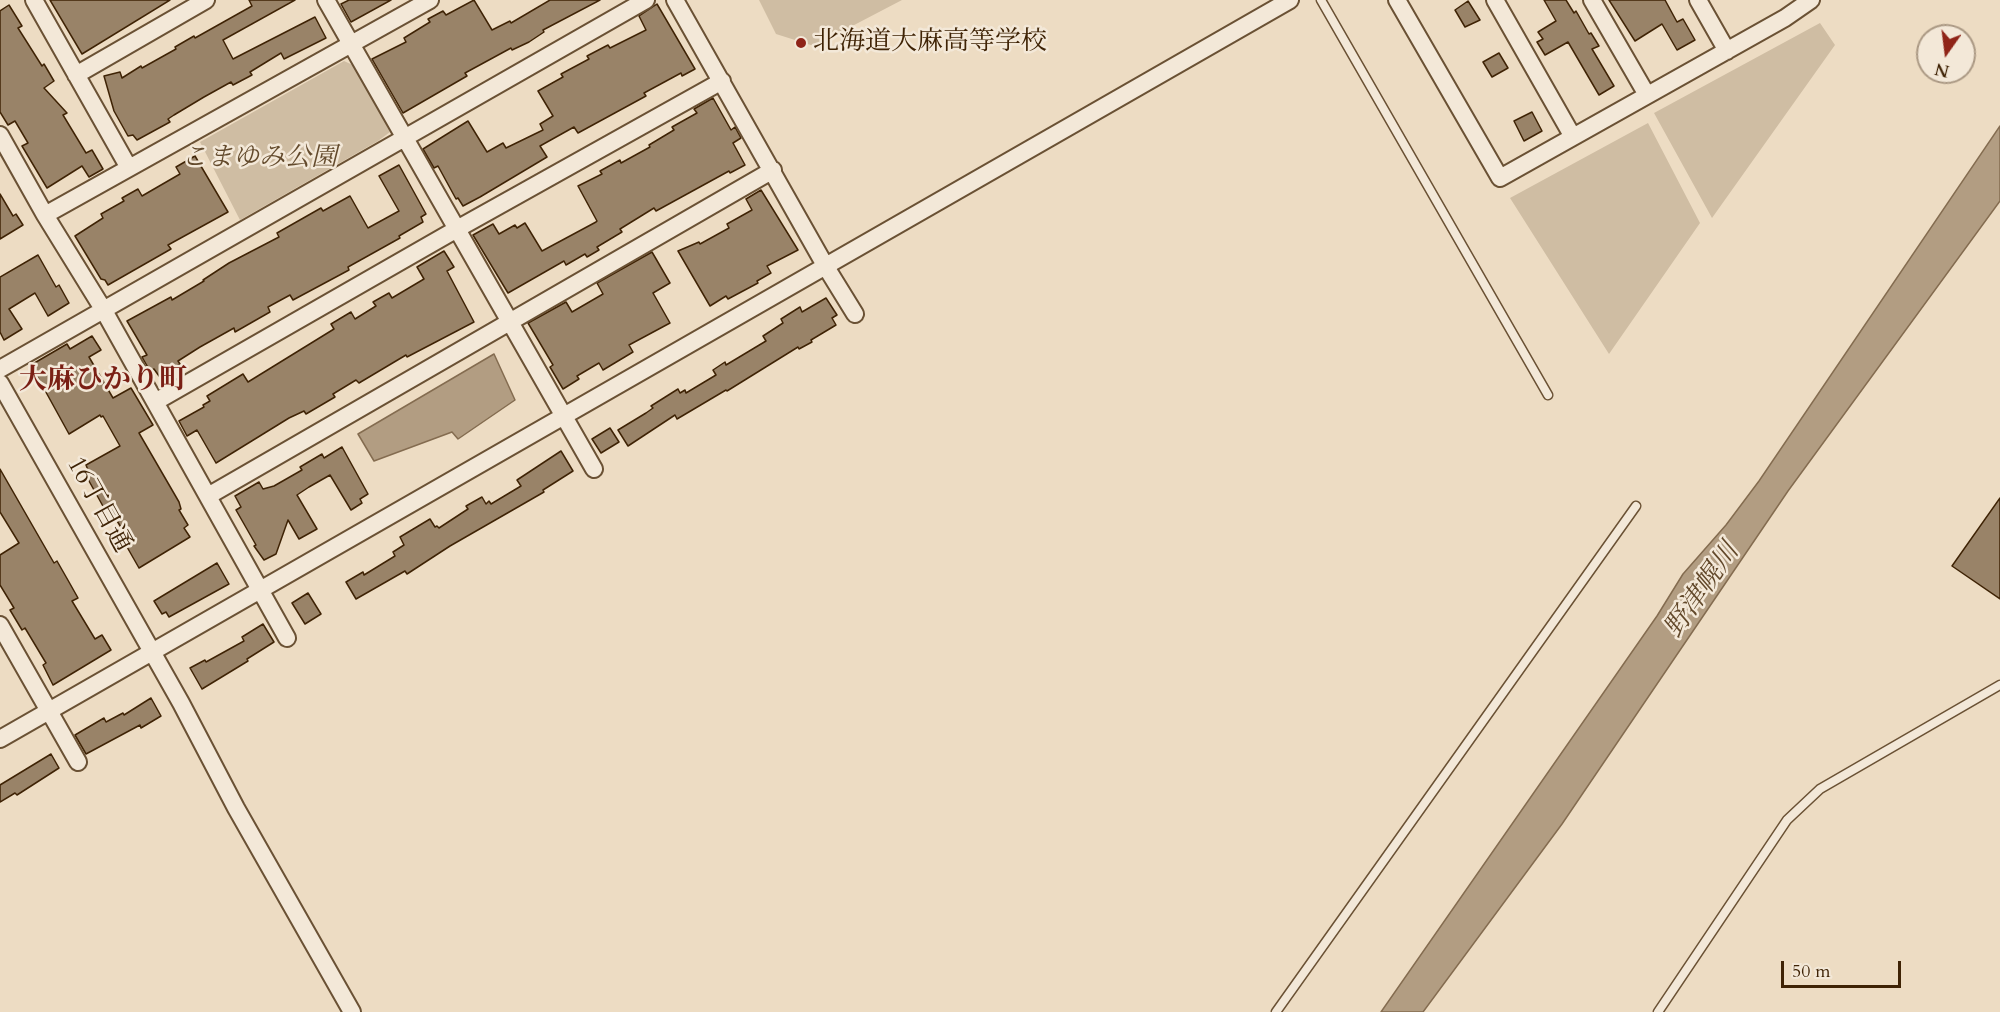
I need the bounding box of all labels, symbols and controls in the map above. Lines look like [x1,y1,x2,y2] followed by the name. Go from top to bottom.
[1916,24,1976,84] north arrow
[813,27,1047,59] place label: 北海道大麻高等学校
[794,36,808,50] marker: 北海道大麻高等学校
[1933,57,1952,82] text: N
[181,143,337,175] park label: こまゆみ公園
[19,365,187,399] district label: 大麻ひかり町
[59,452,137,558] street label: 16丁目通
[1659,537,1747,645] water label: 野津幌川
[1784,949,1904,987] scale bar
[1792,959,1831,984] text: 50 m

